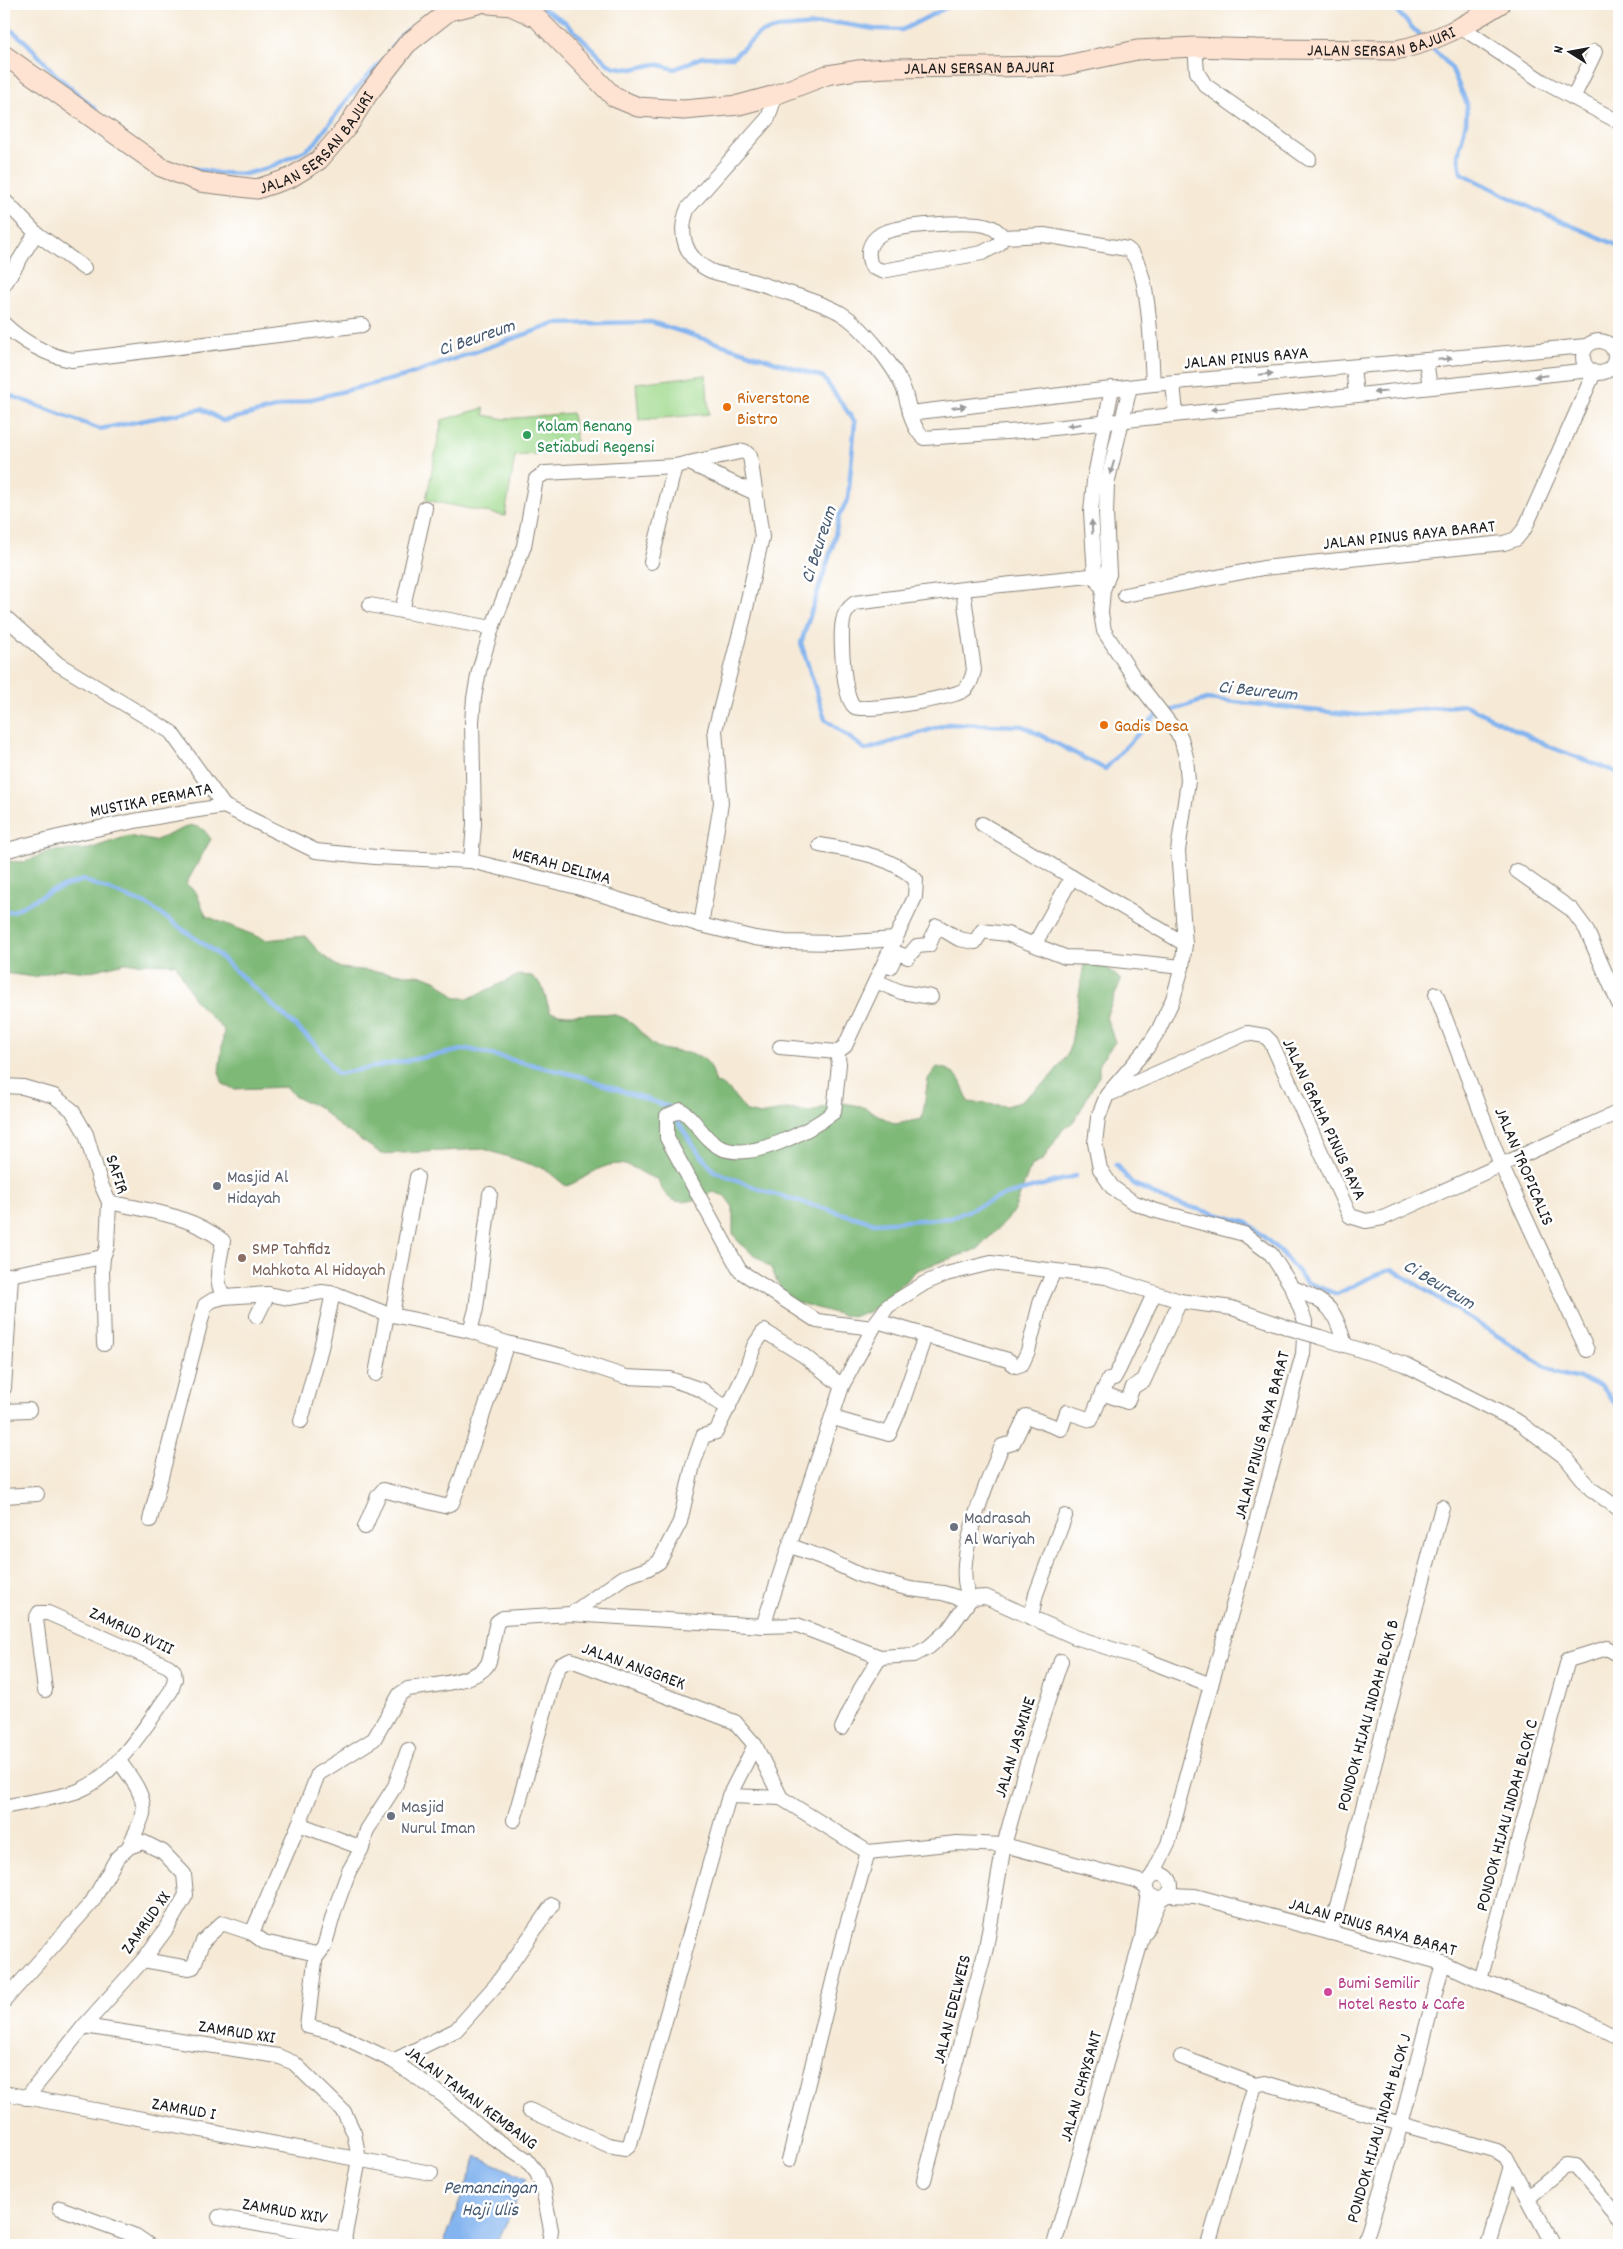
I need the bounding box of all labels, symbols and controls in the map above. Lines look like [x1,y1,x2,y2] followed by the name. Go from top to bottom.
[1307,21,1461,65] street label: JALAN SERSAN BAJURI
[1546,28,1596,78] north arrow
[1549,45,1570,55] text: N
[904,56,1055,83] street label: JALAN SERSAN BAJURI
[256,87,382,202] street label: JALAN SERSAN BAJURI
[435,313,520,365] water label: Ci Beureum
[1183,342,1310,377] street label: JALAN PINUS RAYA
[1437,354,1453,362] one-way arrow
[1258,370,1274,378] one-way arrow
[1533,372,1549,380] one-way arrow
[737,387,810,433] place label: Riverstone Bistro
[1371,388,1387,396] one-way arrow
[721,401,733,413] marker: Riverstone Bistro
[951,403,967,411] one-way arrow
[1210,405,1226,413] one-way arrow
[537,415,654,461] place label: Kolam Renang Setiabudi Regensi
[1066,421,1082,429] one-way arrow
[521,429,533,441] marker: Kolam Renang Setiabudi Regensi
[1107,461,1115,476] one-way arrow
[795,502,846,587] water label: Ci Beureum
[1322,515,1497,558] street label: JALAN PINUS RAYA BARAT
[1088,519,1096,535] one-way arrow
[1217,675,1299,710] water label: Ci Beureum
[1114,715,1189,740] place label: Gadis Desa
[1098,719,1110,731] marker: Gadis Desa
[88,777,215,826] street label: MUSTIKA PERMATA
[509,842,614,893] street label: MERAH DELIMA
[1274,1035,1371,1205] street label: JALAN GRAHA PINUS RAYA
[1487,1104,1559,1230] street label: JALAN TROPICALIS
[98,1152,134,1198] street label: SAFIR
[227,1166,289,1212] place label: Masjid Al Hidayah
[211,1180,223,1192] marker: Masjid Al Hidayah
[252,1238,385,1284] place label: SMP Tahfidz Mahkota Al Hidayah
[236,1252,248,1264] marker: SMP Tahfidz Mahkota Al Hidayah
[1397,1254,1480,1319] water label: Ci Beureum
[1229,1349,1298,1523] street label: JALAN PINUS RAYA BARAT
[964,1507,1035,1553] place label: Madrasah Al Wariyah
[948,1521,960,1533] marker: Madrasah Al Wariyah
[84,1602,178,1663] street label: ZAMRUD XVIII
[1332,1617,1407,1814] street label: PONDOK HIJAU INDAH BLOK B
[578,1637,689,1698] street label: JALAN ANGGREK
[989,1694,1044,1801] street label: JALAN JASMINE
[1471,1717,1546,1914] street label: PONDOK HIJAU INDAH BLOK C
[401,1796,475,1842] place label: Masjid Nurul Iman
[385,1810,397,1822] marker: Masjid Nurul Iman
[116,1887,178,1960] street label: ZAMRUD XX
[1286,1893,1459,1964] street label: JALAN PINUS RAYA BARAT
[928,1952,979,2067] street label: JALAN EDELWEIS
[1338,1972,1465,2018] place label: Bumi Semilir Hotel Resto & Cafe
[1322,1986,1334,1998] marker: Bumi Semilir Hotel Resto & Cafe
[196,2015,277,2052] street label: ZAMRUD XXI
[1055,2028,1110,2145] street label: JALAN CHRYSANT
[1341,2031,1419,2226] street label: PONDOK HIJAU INDAH BLOK J
[399,2041,542,2157] street label: JALAN TAMAN KEMBANG
[150,2093,218,2128] street label: ZAMRUD I
[443,2176,538,2225] water label: Pemancingan Haji Ulis
[240,2193,329,2232] street label: ZAMRUD XXIV

